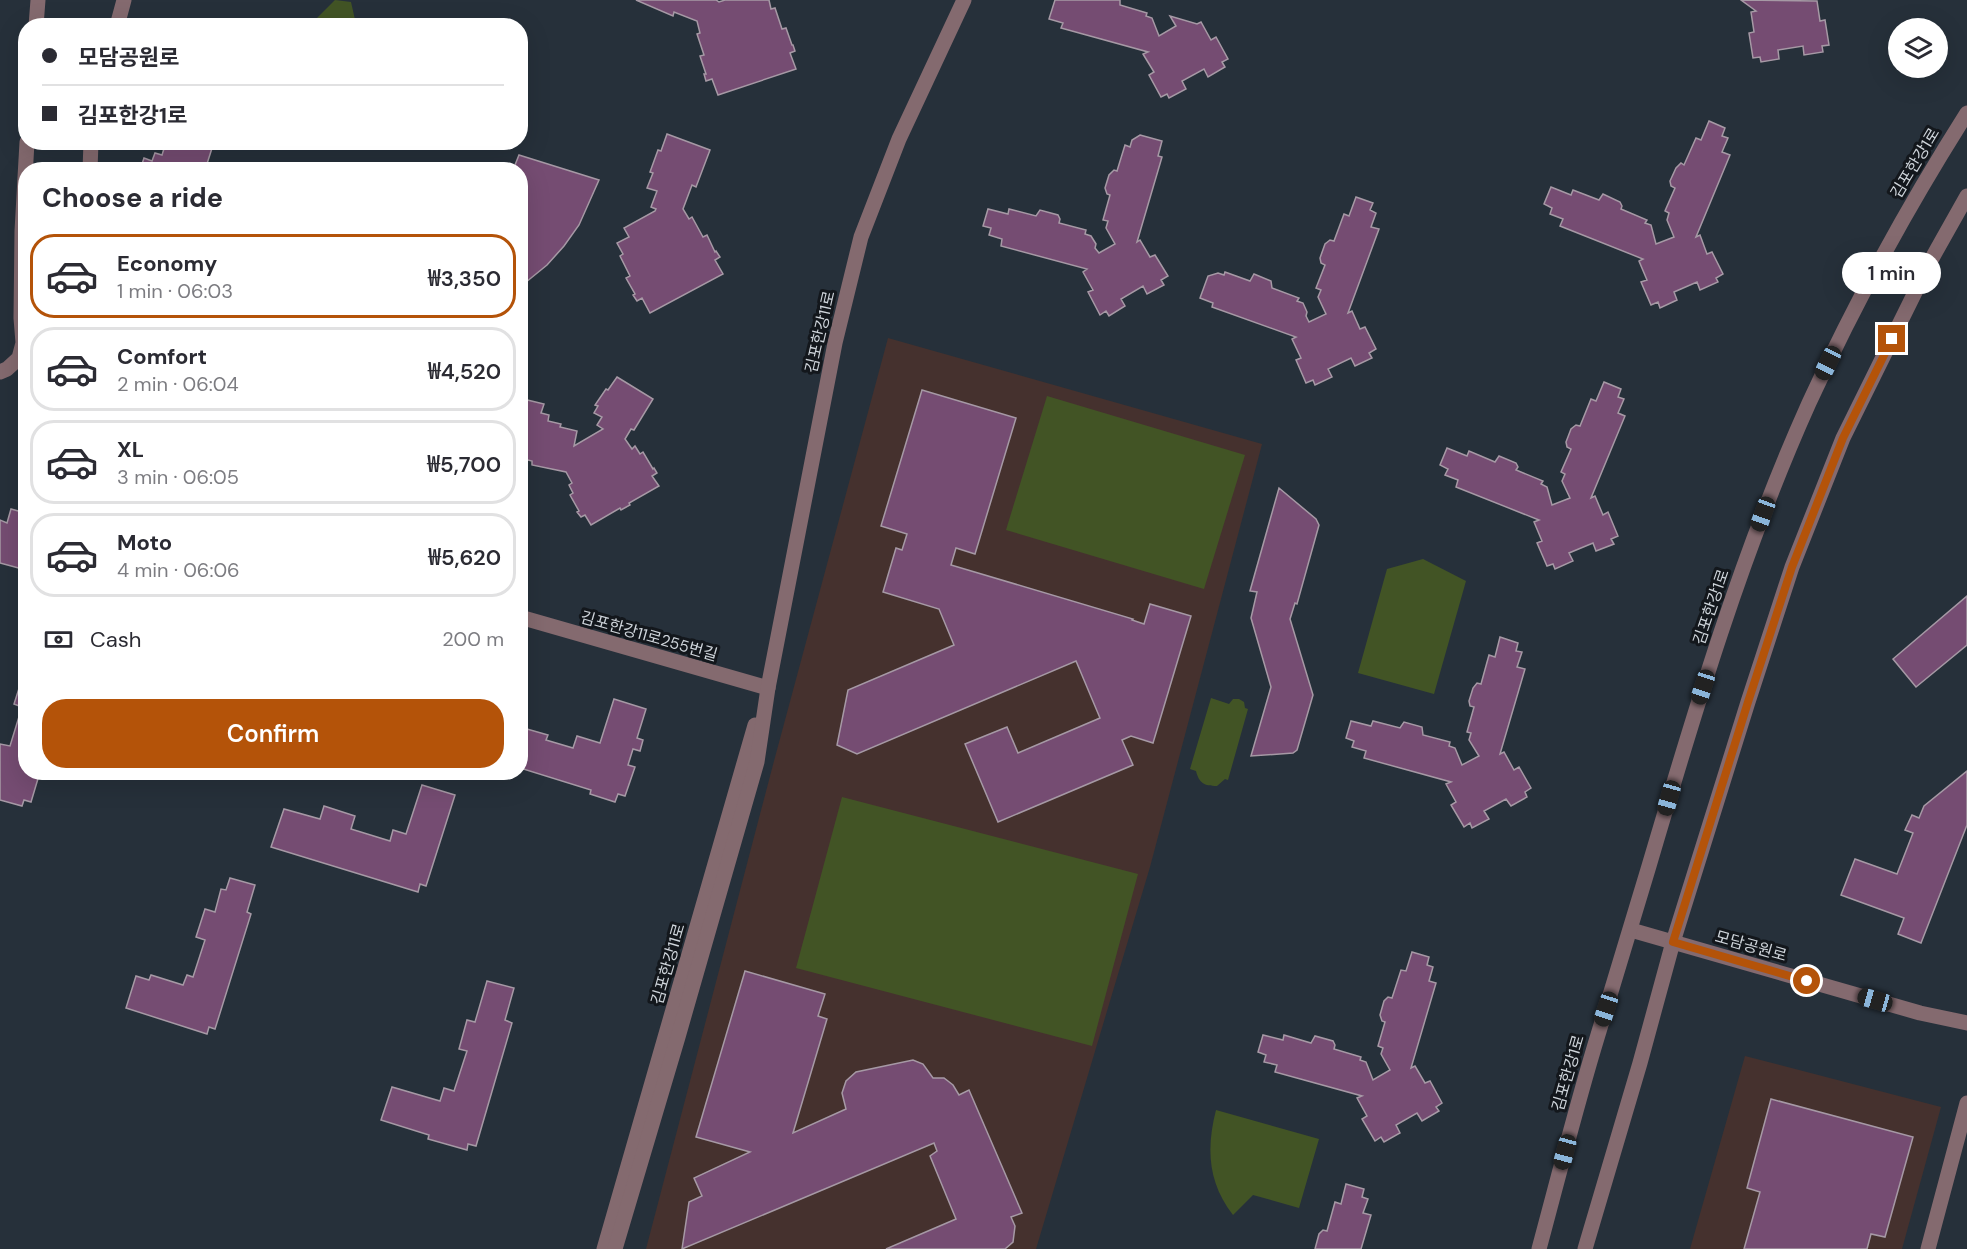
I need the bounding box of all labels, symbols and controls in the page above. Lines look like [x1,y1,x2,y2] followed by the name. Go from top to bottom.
[1888,18,1948,78] map controls
[1888,18,1948,78] button: layers
[78,43,179,72] text: 모담공원로
[78,101,187,130] text: 김포한강1로
[1886,124,1944,202] street label: 김포한강1로
[42,180,223,215] text: Choose a ride
[45,249,99,303] icon: car
[117,249,217,278] text: Economy
[1842,252,1942,294] callout: 1 min
[1868,260,1915,286] text: 1 min
[428,264,501,293] text: ₩3,350
[117,278,233,304] text: 1 min · 06:03
[800,289,840,375] street label: 김포한강11로
[1878,325,1905,352] route end
[45,342,99,396] icon: car
[117,342,207,371] text: Comfort
[1812,343,1844,383] car
[428,357,501,386] text: ₩4,520
[117,371,239,397] text: 2 min · 06:04
[45,435,99,489] icon: car
[117,435,144,464] text: XL
[427,450,501,479] text: ₩5,700
[117,464,239,490] text: 3 min · 06:05
[1748,494,1778,534] car
[45,528,99,582] icon: car
[117,528,172,557] text: Moto
[428,543,501,572] text: ₩5,620
[117,557,240,583] text: 4 min · 06:06
[1688,566,1734,648] street label: 김포한강1로
[578,606,720,666] street label: 김포한강11로255번길
[42,623,75,656] icon: cash
[90,625,141,654] text: Cash
[442,626,504,652] text: 200 m
[1689,667,1717,707] car
[42,699,504,768] button: Confirm
[1655,778,1683,818] car
[646,921,690,1007] street label: 김포한강11로
[1713,926,1790,966] street label: 모담공원로
[1793,967,1820,994] route start
[1855,986,1895,1014] car
[1592,989,1620,1029] car
[1547,1032,1589,1114] street label: 김포한강1로
[1552,1132,1578,1172] car

